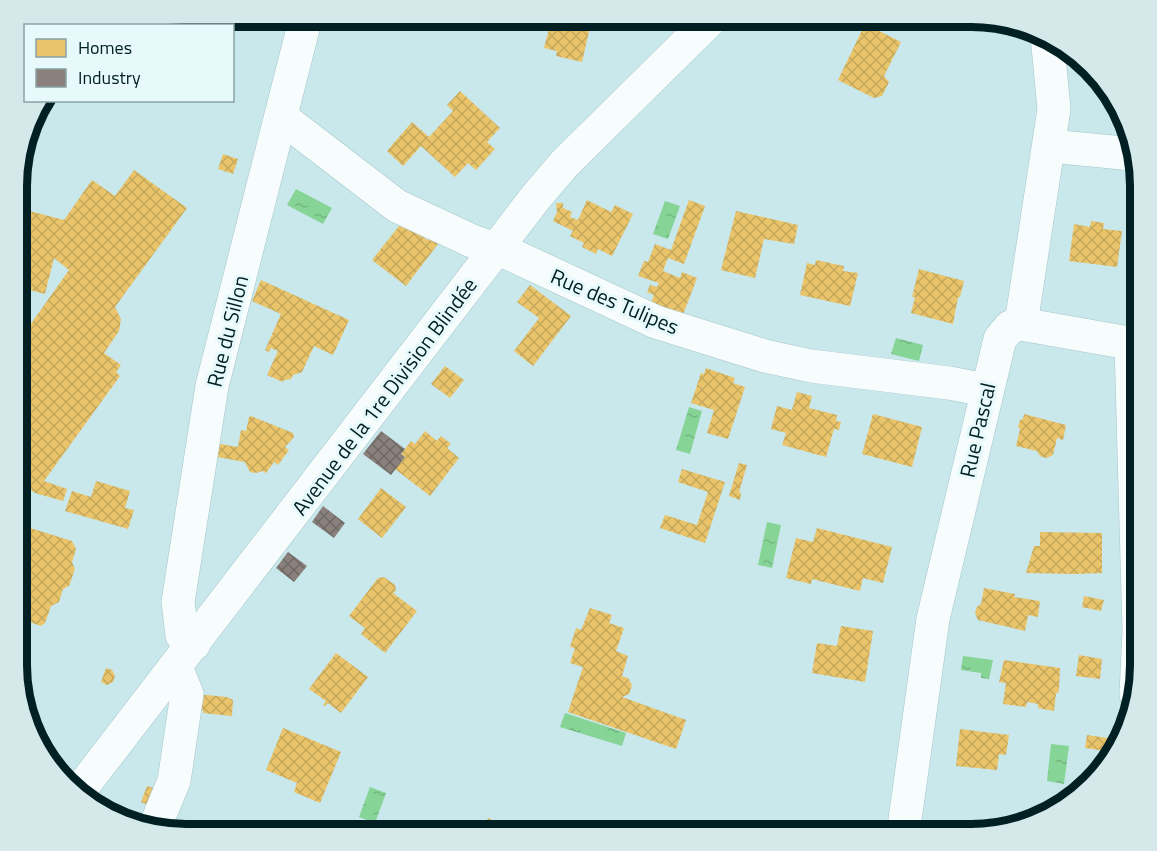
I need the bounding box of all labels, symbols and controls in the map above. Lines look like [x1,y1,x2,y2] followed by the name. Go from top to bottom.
[24,24,234,102] legend
[78,34,132,61] text: Homes
[78,64,141,91] text: Industry
[546,260,684,342] street label: Rue des Tulipes
[284,270,484,522] street label: Avenue de la 1re Division Blindée
[198,272,256,390] street label: Rue du Sillon
[951,379,1003,481] street label: Rue Pascal

